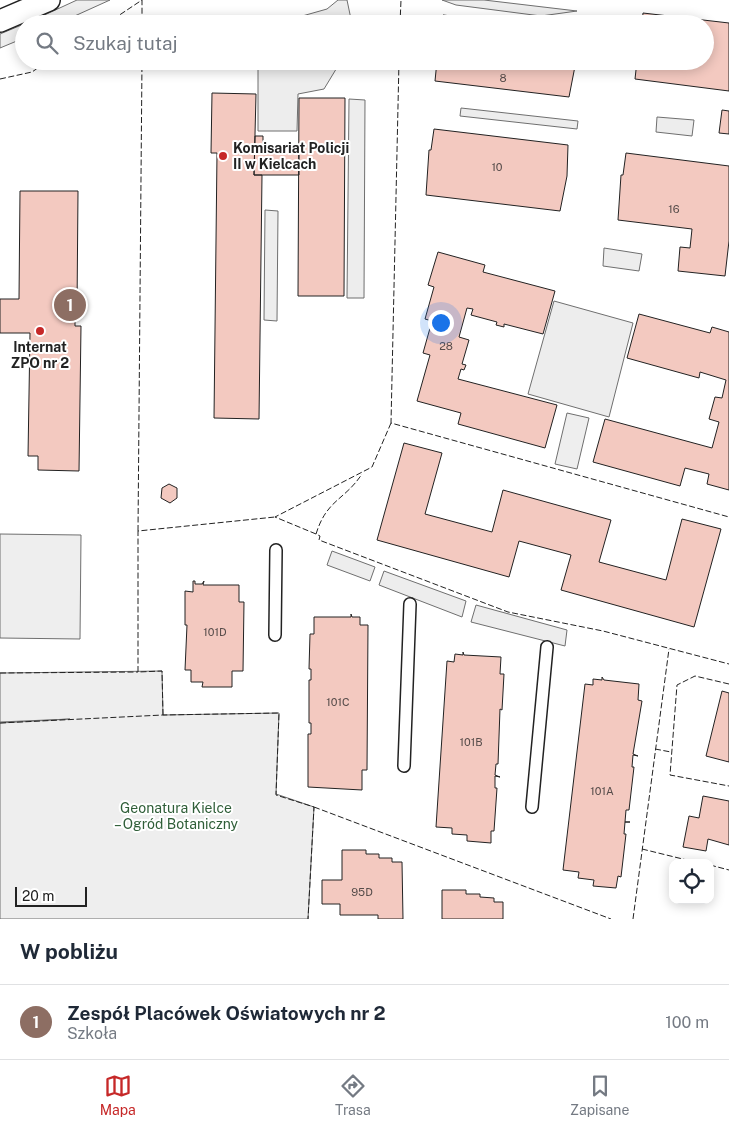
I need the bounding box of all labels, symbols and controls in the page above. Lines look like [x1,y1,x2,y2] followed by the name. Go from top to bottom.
[15,15,714,70] search box
[33,29,61,57] icon: search
[73,32,178,54] text: Szukaj tutaj
[499,72,507,84] house number: 8
[233,140,349,172] place label: Komisariat Policji II w Kielcach
[217,150,229,162] marker: Komisariat Policji II w Kielcach
[491,161,503,173] house number: 10
[668,203,680,215] house number: 16
[54,286,86,324] pin: 1
[428,310,454,336] your location
[34,325,46,337] marker: Internat ZPO nr 2
[11,339,69,371] place label: Internat ZPO nr 2
[439,340,453,352] house number: 28
[203,626,227,638] house number: 101D
[326,696,350,708] house number: 101C
[459,736,483,748] house number: 101B
[590,785,614,797] house number: 101A
[114,800,239,832] park label: Geonatura Kielce – Ogród Botaniczny
[669,859,714,904] map controls
[669,859,714,904] button: locate
[15,884,88,907] scale bar
[351,886,373,898] house number: 95D
[22,888,54,904] text: 20 m
[20,939,118,964] text: W pobliżu
[67,1002,386,1024] text: Zespół Placówek Oświatowych nr 2
[33,1013,39,1032] text: 1
[665,1013,709,1032] text: 100 m
[67,1024,117,1043] text: Szkoła
[100,1072,136,1118] tab: Mapa
[335,1072,371,1118] tab: Trasa
[570,1072,629,1118] tab: Zapisane

